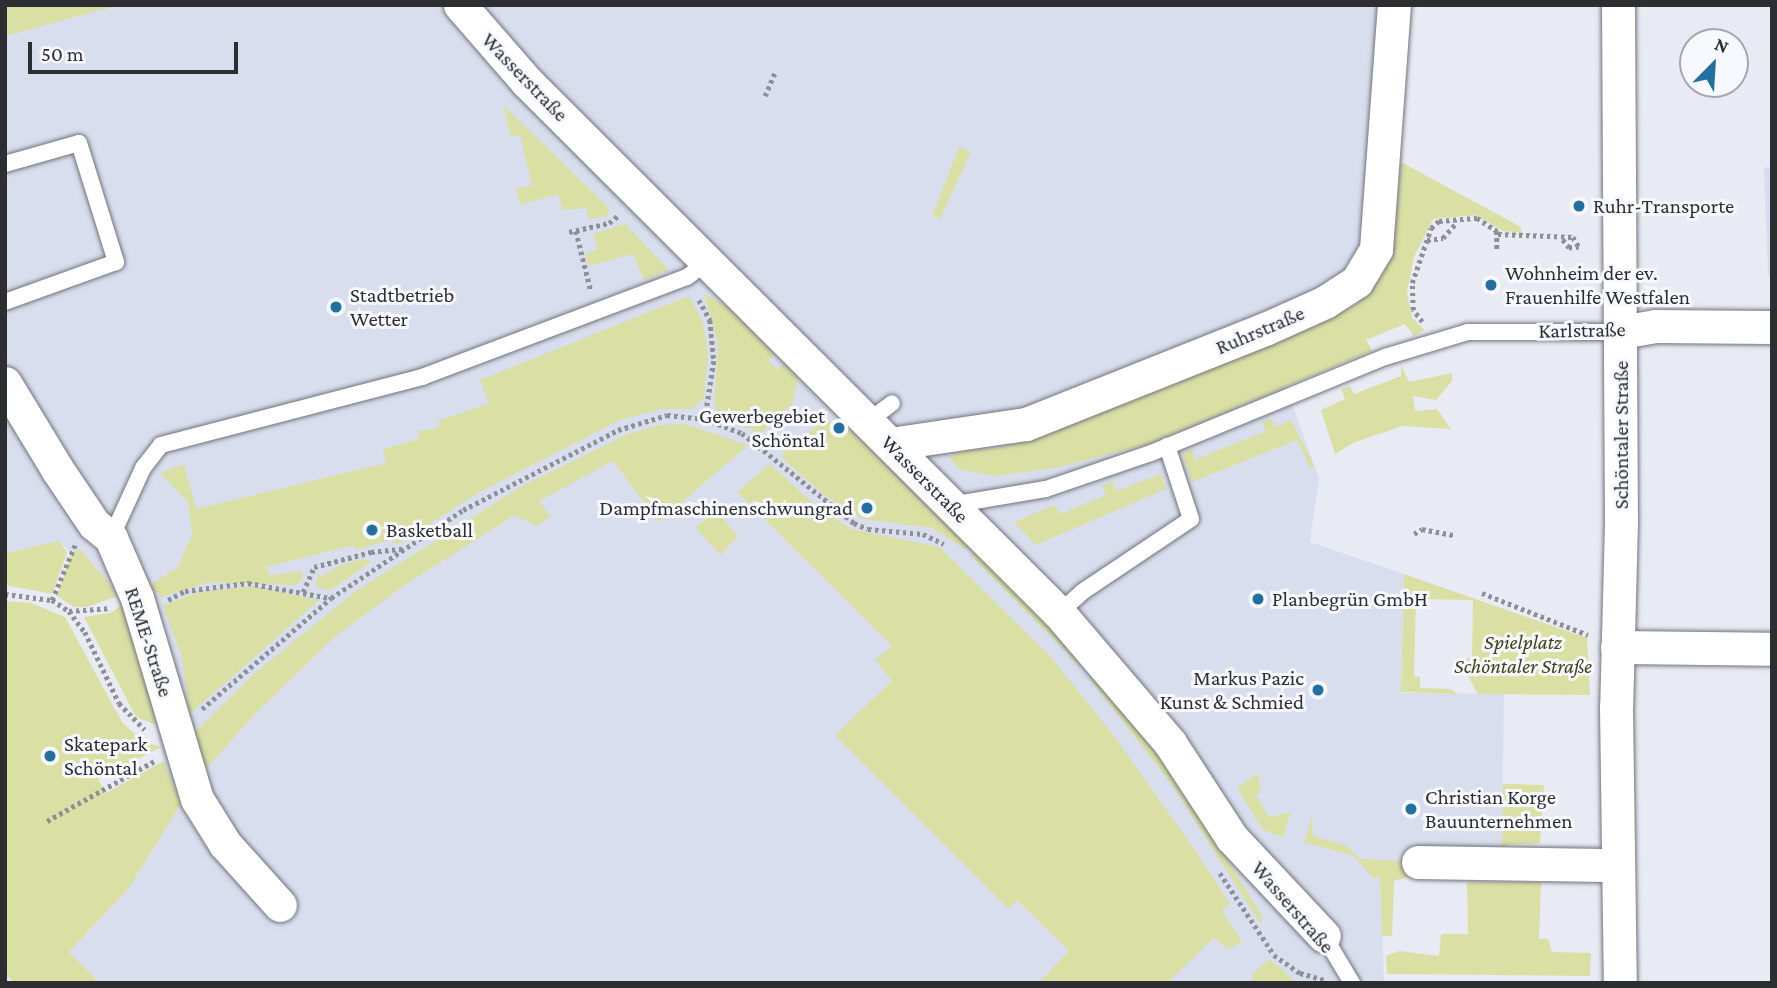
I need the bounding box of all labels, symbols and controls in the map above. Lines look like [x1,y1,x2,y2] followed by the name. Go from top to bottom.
[476,27,574,127] street label: Wasserstraße
[32,28,242,72] scale bar
[1679,28,1749,98] north arrow
[1712,33,1732,57] text: N
[41,42,84,66] text: 50 m
[1593,193,1734,219] place label: Ruhr-Transporte
[1571,198,1587,214] marker: Ruhr-Transporte
[1505,260,1690,310] place label: Wohnheim der ev. Frauenhilfe Westfalen
[1483,277,1499,293] marker: Wohnheim der ev. Frauenhilfe Westfalen
[350,282,454,332] place label: Stadtbetrieb Wetter
[328,299,344,315] marker: Stadtbetrieb Wetter
[1212,300,1308,360] street label: Ruhrstraße
[1538,317,1626,343] street label: Karlstraße
[1608,361,1634,509] street label: Schöntaler Straße
[699,403,825,453] place label: Gewerbegebiet Schöntal
[831,420,847,436] marker: Gewerbegebiet Schöntal
[876,430,974,528] street label: Wasserstraße
[599,495,853,521] place label: Dampfmaschinenschwungrad
[859,500,875,516] marker: Dampfmaschinenschwungrad
[386,517,473,543] place label: Basketball
[364,522,380,538] marker: Basketball
[119,584,179,700] street label: REME-Straße
[1272,586,1428,612] place label: Planbegrün GmbH
[1250,591,1266,607] marker: Planbegrün GmbH
[1454,629,1592,679] park label: Spielplatz Schöntaler Straße
[1160,665,1304,715] place label: Markus Pazic Kunst & Schmied
[1310,682,1326,698] marker: Markus Pazic Kunst & Schmied
[64,731,148,781] place label: Skatepark Schöntal
[42,748,58,764] marker: Skatepark Schöntal
[1425,784,1572,834] place label: Christian Korge Bauunternehmen
[1403,801,1419,817] marker: Christian Korge Bauunternehmen
[1246,856,1340,958] street label: Wasserstraße

